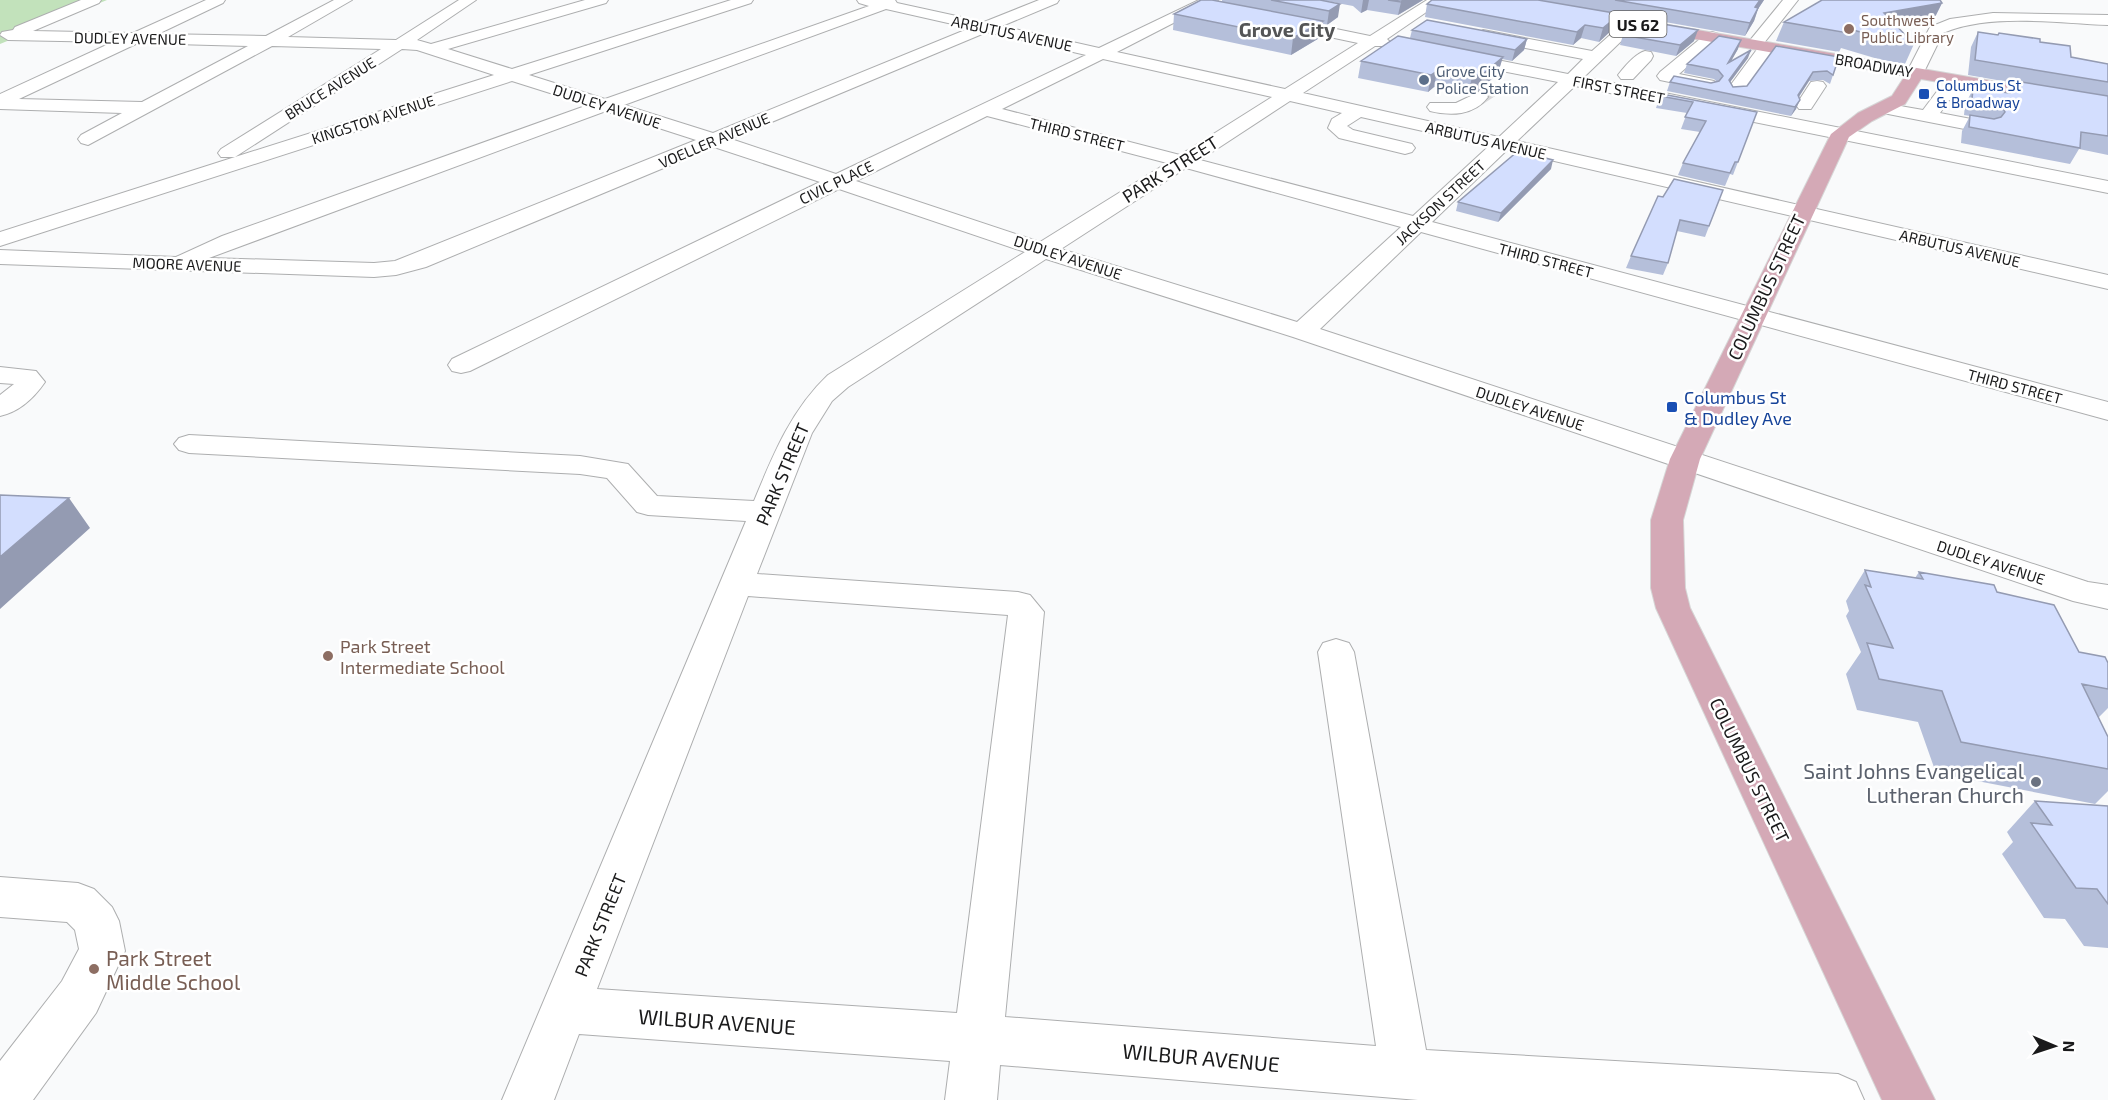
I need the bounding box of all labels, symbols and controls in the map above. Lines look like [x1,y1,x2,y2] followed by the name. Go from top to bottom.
[950,11,1074,55] street label: ARBUTUS AVENUE
[1610,11,1666,37] road number: US 62
[1861,11,1954,46] place label: Southwest Public Library
[1239,17,1336,42] district label: Grove City
[1842,22,1856,36] marker: Southwest Public Library
[74,28,186,48] street label: DUDLEY AVENUE
[1834,49,1915,81] street label: BROADWAY
[281,53,379,123] street label: BRUCE AVENUE
[1436,62,1529,97] place label: Grove City Police Station
[1571,71,1667,107] street label: FIRST STREET
[1417,73,1431,87] marker: Grove City Police Station
[1936,76,2022,111] place label: Columbus St & Broadway
[551,80,663,132] street label: DUDLEY AVENUE
[1917,87,1931,101] marker: Columbus St & Broadway
[309,91,437,147] street label: KINGSTON AVENUE
[656,108,772,172] street label: VOELLER AVENUE
[1028,114,1127,155] street label: THIRD STREET
[1424,117,1548,163] street label: ARBUTUS AVENUE
[1118,130,1223,207] street label: PARK STREET
[796,156,876,208] street label: CIVIC PLACE
[1391,156,1489,248] street label: JACKSON STREET
[1723,210,1810,363] street label: COLUMBUS STREET
[1898,225,2022,271] street label: ARBUTUS AVENUE
[1012,231,1124,283] street label: DUDLEY AVENUE
[1497,239,1596,281] street label: THIRD STREET
[132,253,242,275] street label: MOORE AVENUE
[1966,365,2065,407] street label: THIRD STREET
[1474,382,1586,434] street label: DUDLEY AVENUE
[1684,386,1792,429] place label: Columbus St & Dudley Ave
[1665,400,1679,414] marker: Columbus St & Dudley Ave
[751,419,814,529] street label: PARK STREET
[1935,536,2047,588] street label: DUDLEY AVENUE
[340,635,505,678] place label: Park Street Intermediate School
[321,649,335,663] marker: Park Street Intermediate School
[1705,694,1795,846] street label: COLUMBUS STREET
[1803,758,2025,807] place label: Saint Johns Evangelical Lutheran Church
[2029,775,2043,789] marker: Saint Johns Evangelical Lutheran Church
[569,870,631,980] street label: PARK STREET
[106,945,241,994] place label: Park Street Middle School
[87,962,101,976] marker: Park Street Middle School
[637,1003,797,1039] street label: WILBUR AVENUE
[2024,1016,2084,1076] north arrow
[1121,1038,1281,1076] street label: WILBUR AVENUE
[2060,1040,2079,1053] text: N

